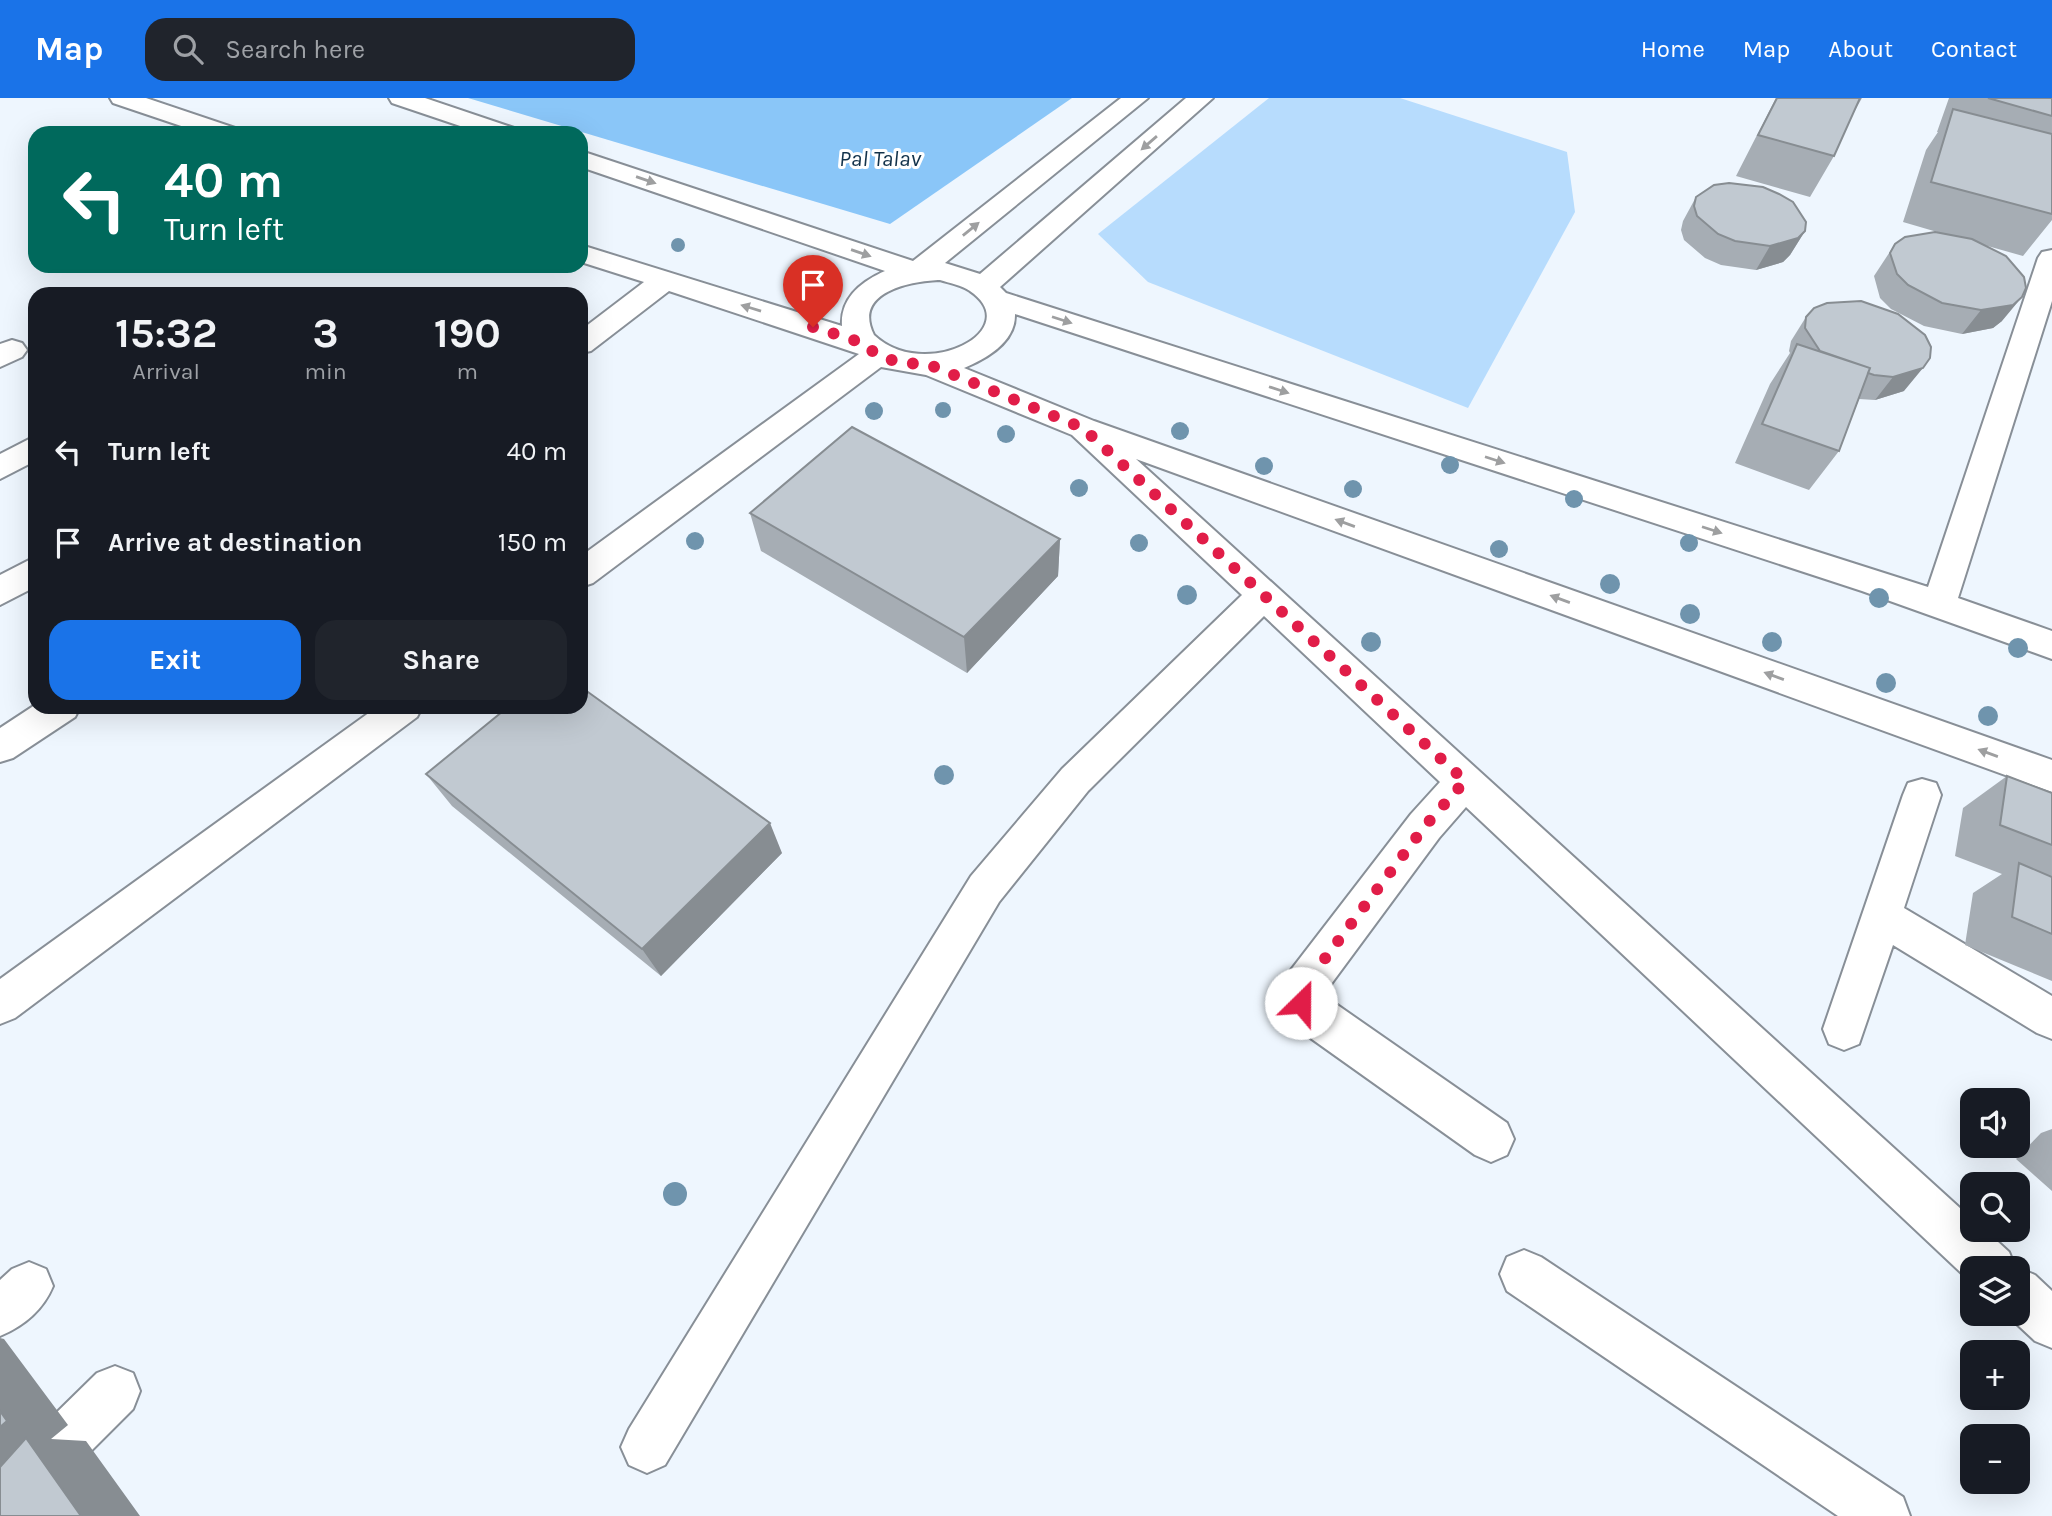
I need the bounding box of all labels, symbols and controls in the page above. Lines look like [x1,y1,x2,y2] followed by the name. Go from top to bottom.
[145,18,635,81] search box
[35,30,103,68] text: Map
[169,30,207,68] icon: search
[225,34,365,65] text: Search here
[1641,35,1705,63] text: Home
[1743,35,1790,63] text: Map
[1828,35,1893,63] text: About
[1931,35,2017,63] text: Contact
[1140,135,1158,151] one-way arrow
[839,145,922,172] water label: Pal Talav
[164,152,283,209] text: 40 m
[49,154,140,245] icon: left
[635,175,656,186] one-way arrow
[164,211,284,248] text: Turn left
[961,222,979,237] one-way arrow
[851,248,872,259] one-way arrow
[783,255,843,327] pin
[794,266,832,304] icon: arrive
[740,303,761,313] one-way arrow
[115,308,217,358] text: 15:32
[312,308,339,358] text: 3
[434,308,501,358] text: 190
[1052,315,1073,325] one-way arrow
[133,358,200,385] text: Arrival
[304,358,347,385] text: min
[457,358,478,385] text: m
[1269,385,1290,395] one-way arrow
[49,433,87,471] icon: left
[108,436,210,467] text: Turn left
[507,436,567,467] text: 40 m
[1485,455,1506,465] one-way arrow
[1335,517,1356,528] one-way arrow
[49,524,87,562] icon: arrive
[1701,525,1722,535] one-way arrow
[108,527,362,558] text: Arrive at destination
[498,527,567,558] text: 150 m
[1549,593,1570,604] one-way arrow
[49,620,301,700] button: Exit
[315,620,567,700] button: Share
[1763,670,1784,681] one-way arrow
[1977,747,1998,758] one-way arrow
[1264,966,1338,1040] position arrow
[1960,1088,2030,1494] map controls
[1960,1088,2030,1158] button: sound
[1960,1172,2030,1242] button: search
[1960,1256,2030,1326] button: layers
[1960,1340,2030,1410] button: +
[1960,1424,2030,1494] button: −

